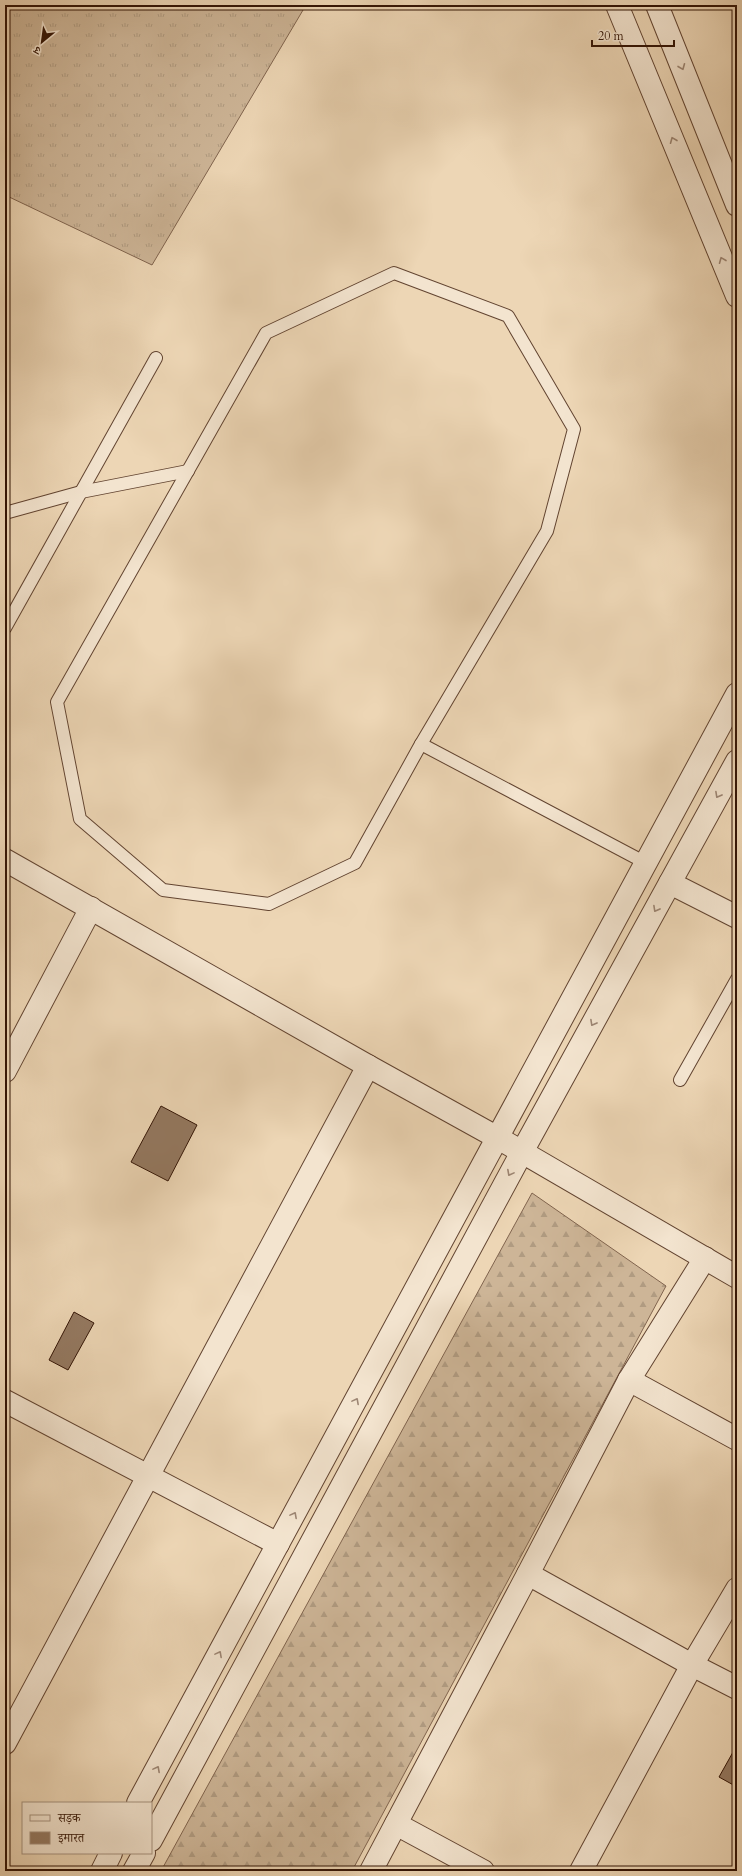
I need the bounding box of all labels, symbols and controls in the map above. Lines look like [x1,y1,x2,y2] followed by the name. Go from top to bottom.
[22,22,62,62] north arrow
[592,22,674,48] scale bar
[598,28,625,44] text: 20 m
[30,42,44,59] text: उ
[677,64,685,71] one-way arrow
[669,136,677,143] one-way arrow
[719,257,727,264] one-way arrow
[716,791,723,798] one-way arrow
[653,905,660,912] one-way arrow
[590,1019,598,1026] one-way arrow
[508,1169,515,1177] one-way arrow
[351,1398,358,1405] one-way arrow
[289,1512,296,1519] one-way arrow
[214,1651,221,1658] one-way arrow
[152,1766,160,1773] one-way arrow
[22,1802,152,1854] legend
[57,1810,82,1826] text: सड़क
[57,1830,85,1846] text: इमारत

